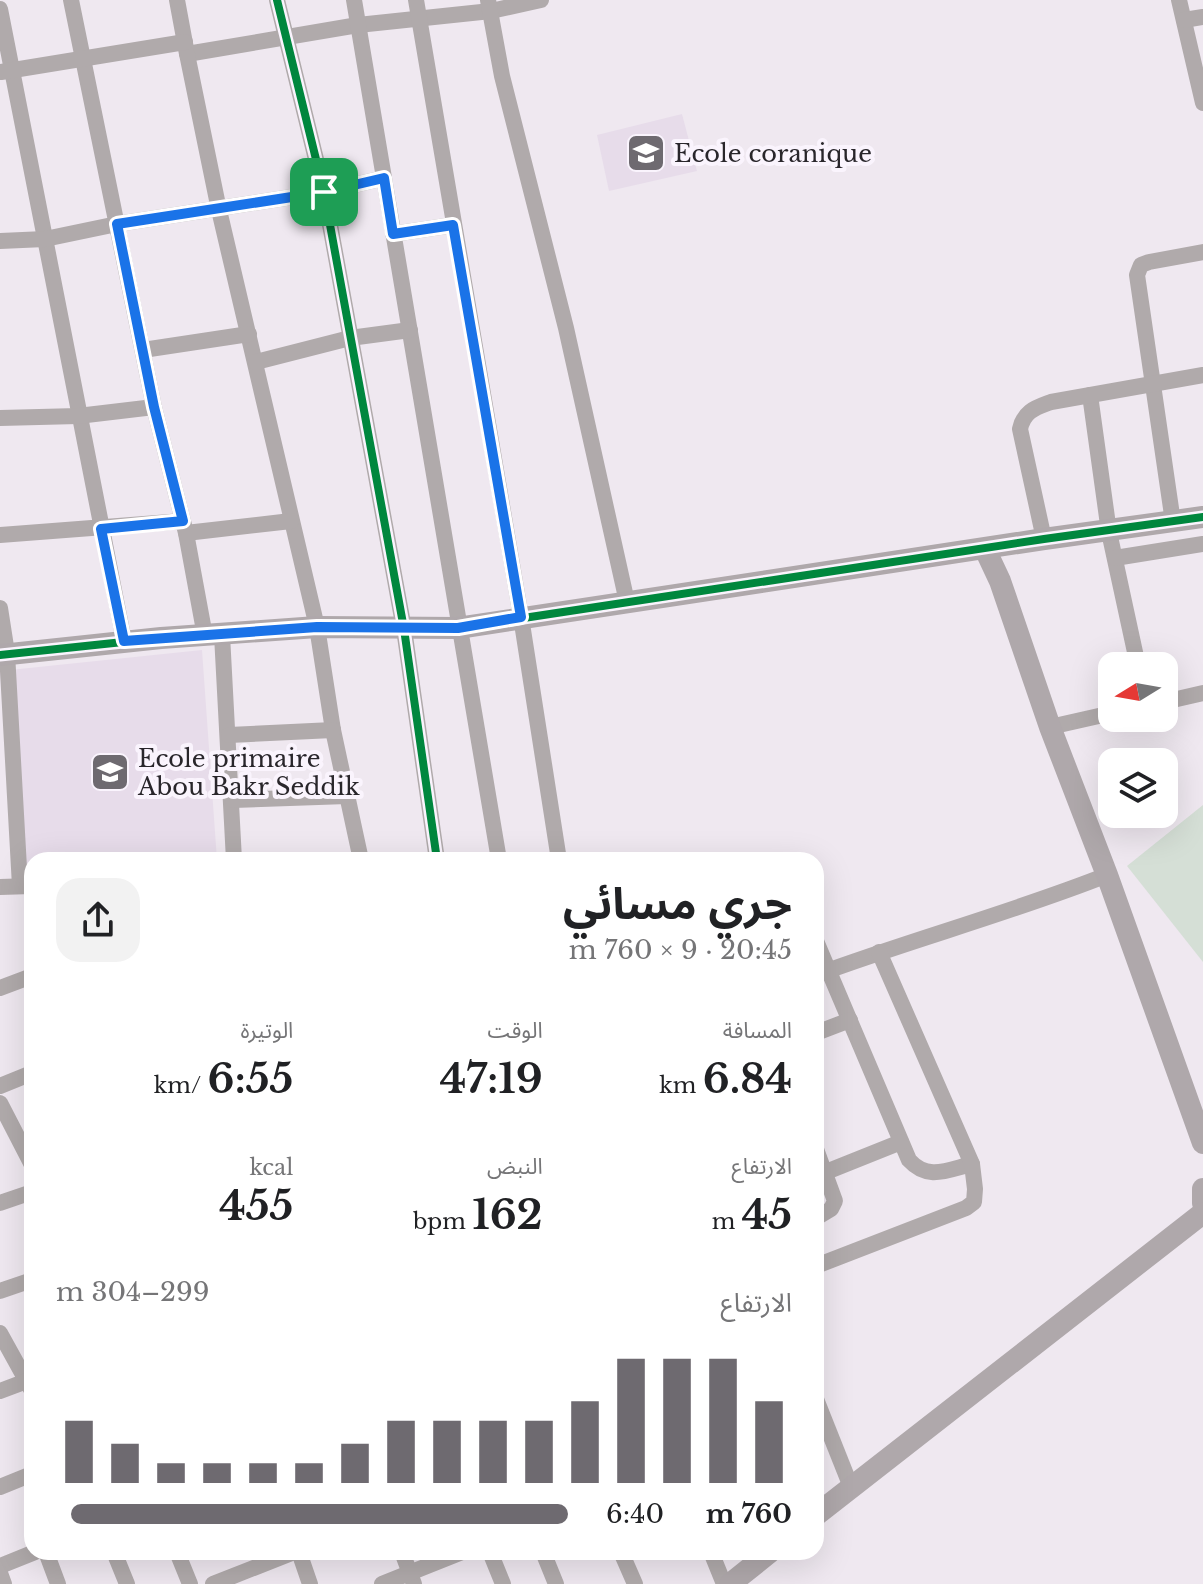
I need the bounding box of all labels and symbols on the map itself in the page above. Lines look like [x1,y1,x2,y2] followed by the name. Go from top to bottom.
[625,132,667,174] school or university icon: Ecole coranique
[674,139,872,168] place label: Ecole coranique
[290,158,358,226] pin
[1098,652,1178,732] north arrow
[137,744,360,801] place label: Ecole primaire Abou Bakr Seddik
[89,751,131,793] school or university icon: Ecole primaire Abou Bakr Seddik

